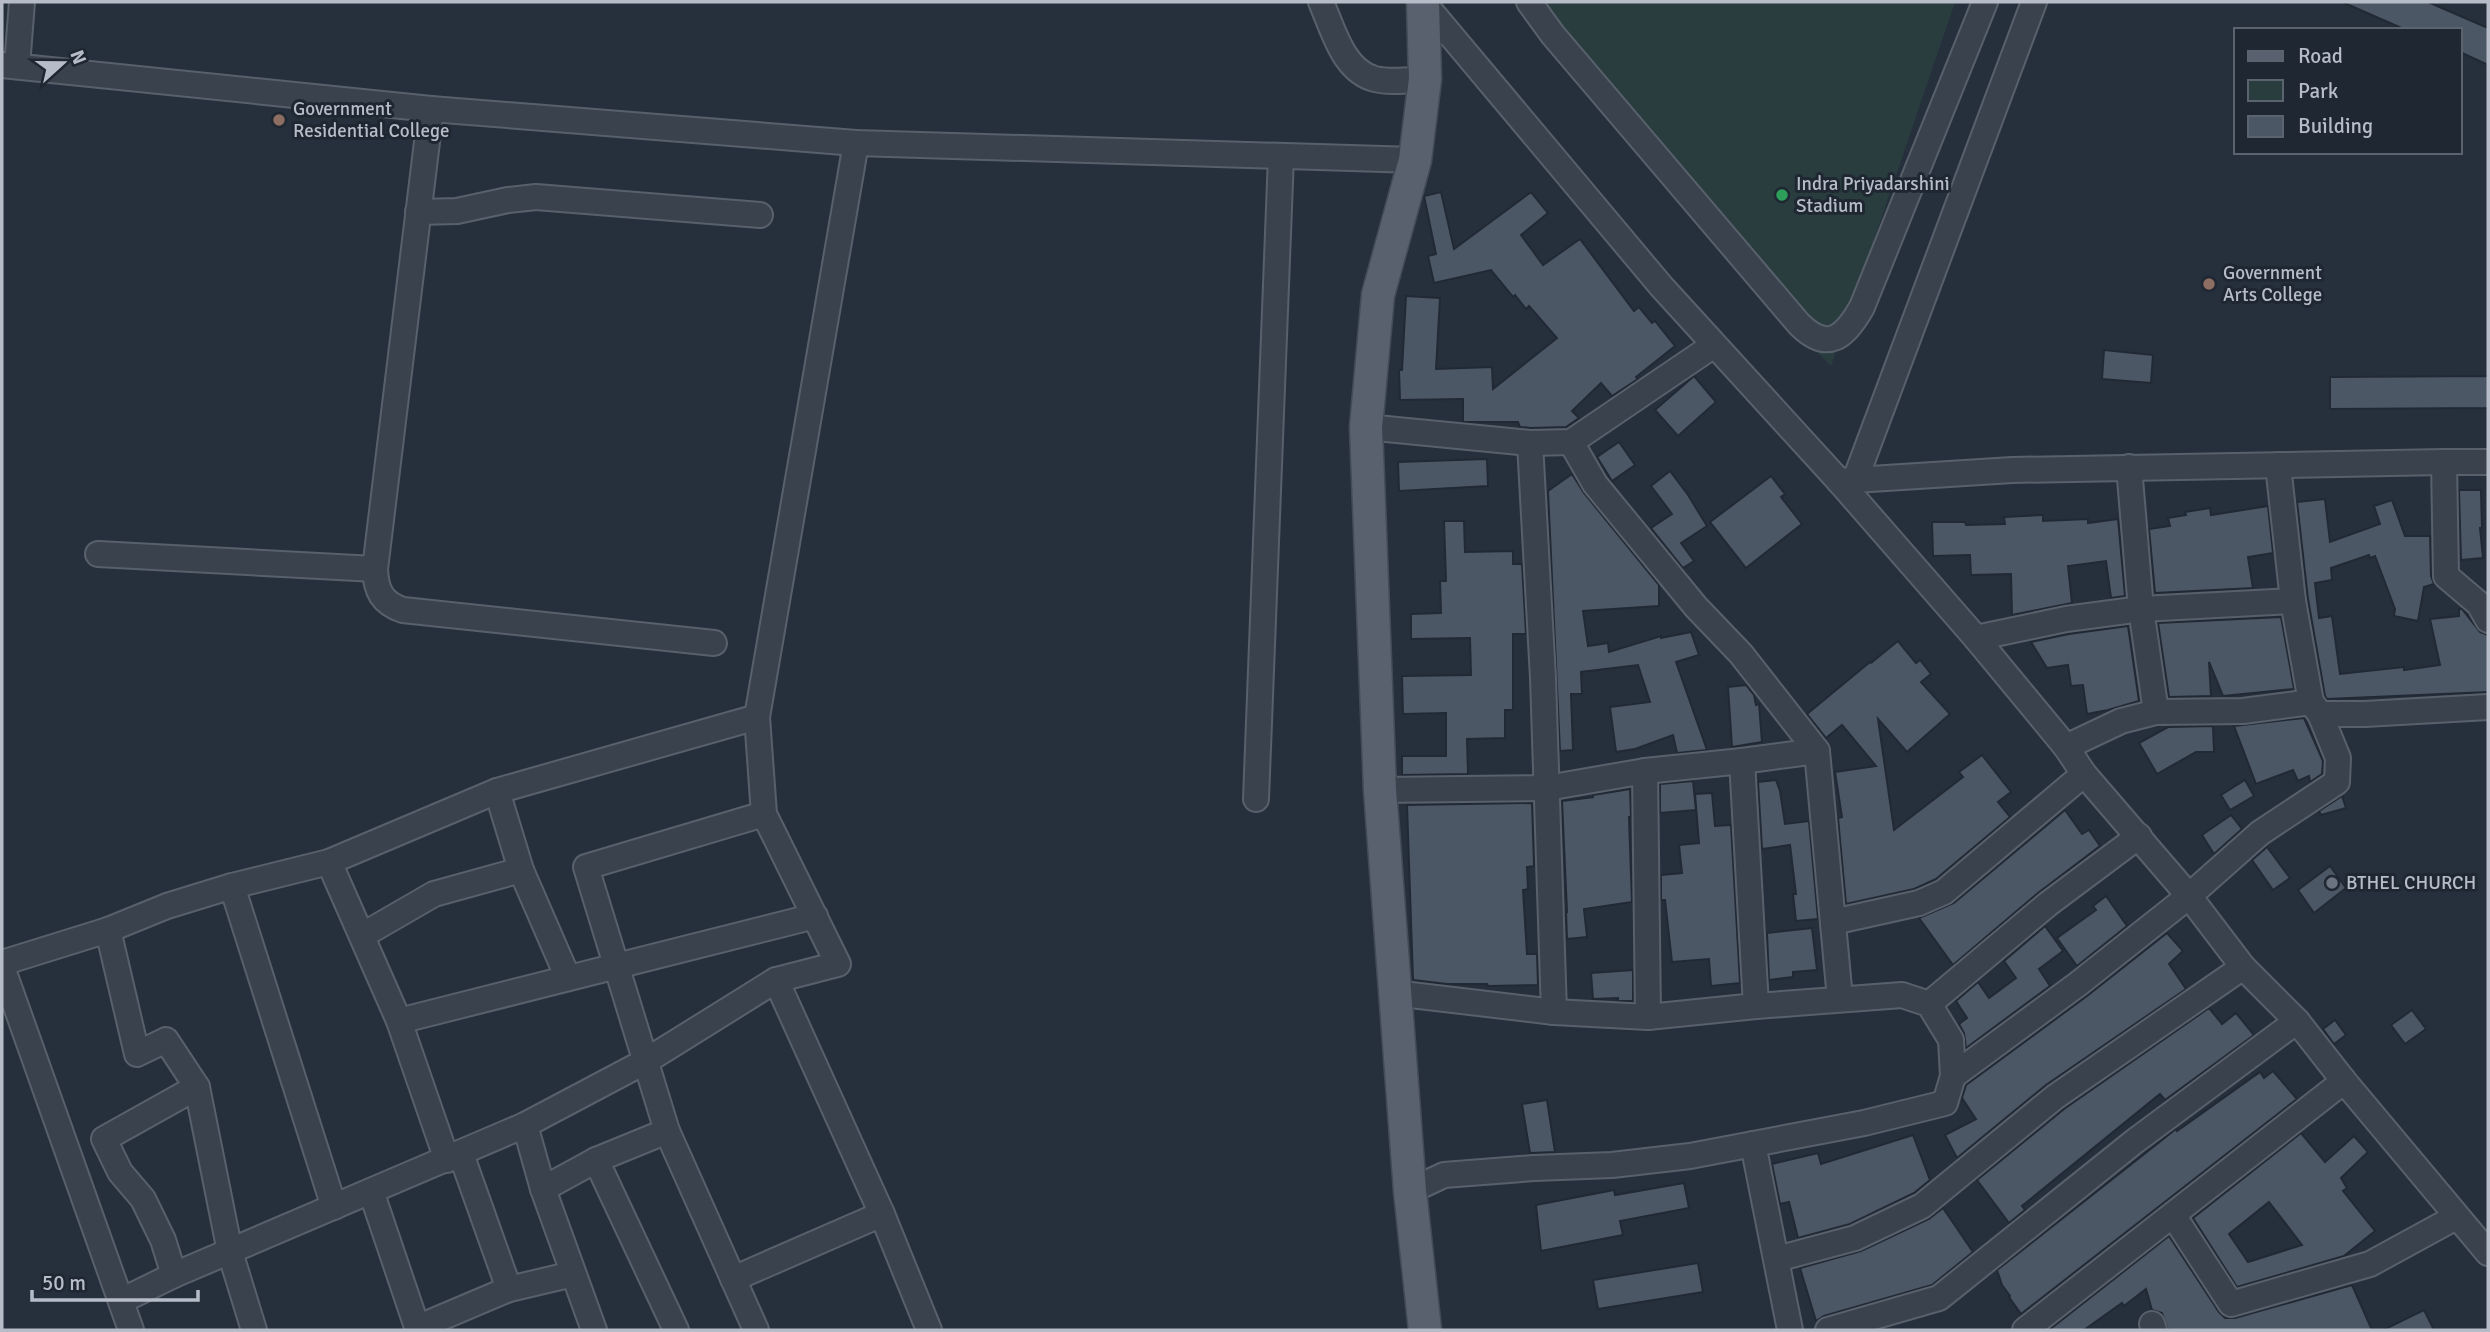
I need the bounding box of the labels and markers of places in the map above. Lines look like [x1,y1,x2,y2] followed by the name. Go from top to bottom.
[293,97,449,143] place label: Government Residential College
[271,112,287,128] marker: Government Residential College
[1796,172,1950,218] place label: Indra Priyadarshini Stadium
[1774,187,1790,203] marker: Indra Priyadarshini Stadium
[2223,261,2322,307] place label: Government Arts College
[2201,276,2217,292] marker: Government Arts College
[2346,871,2476,895] place label: BTHEL CHURCH
[2324,875,2340,891] marker: BTHEL CHURCH

